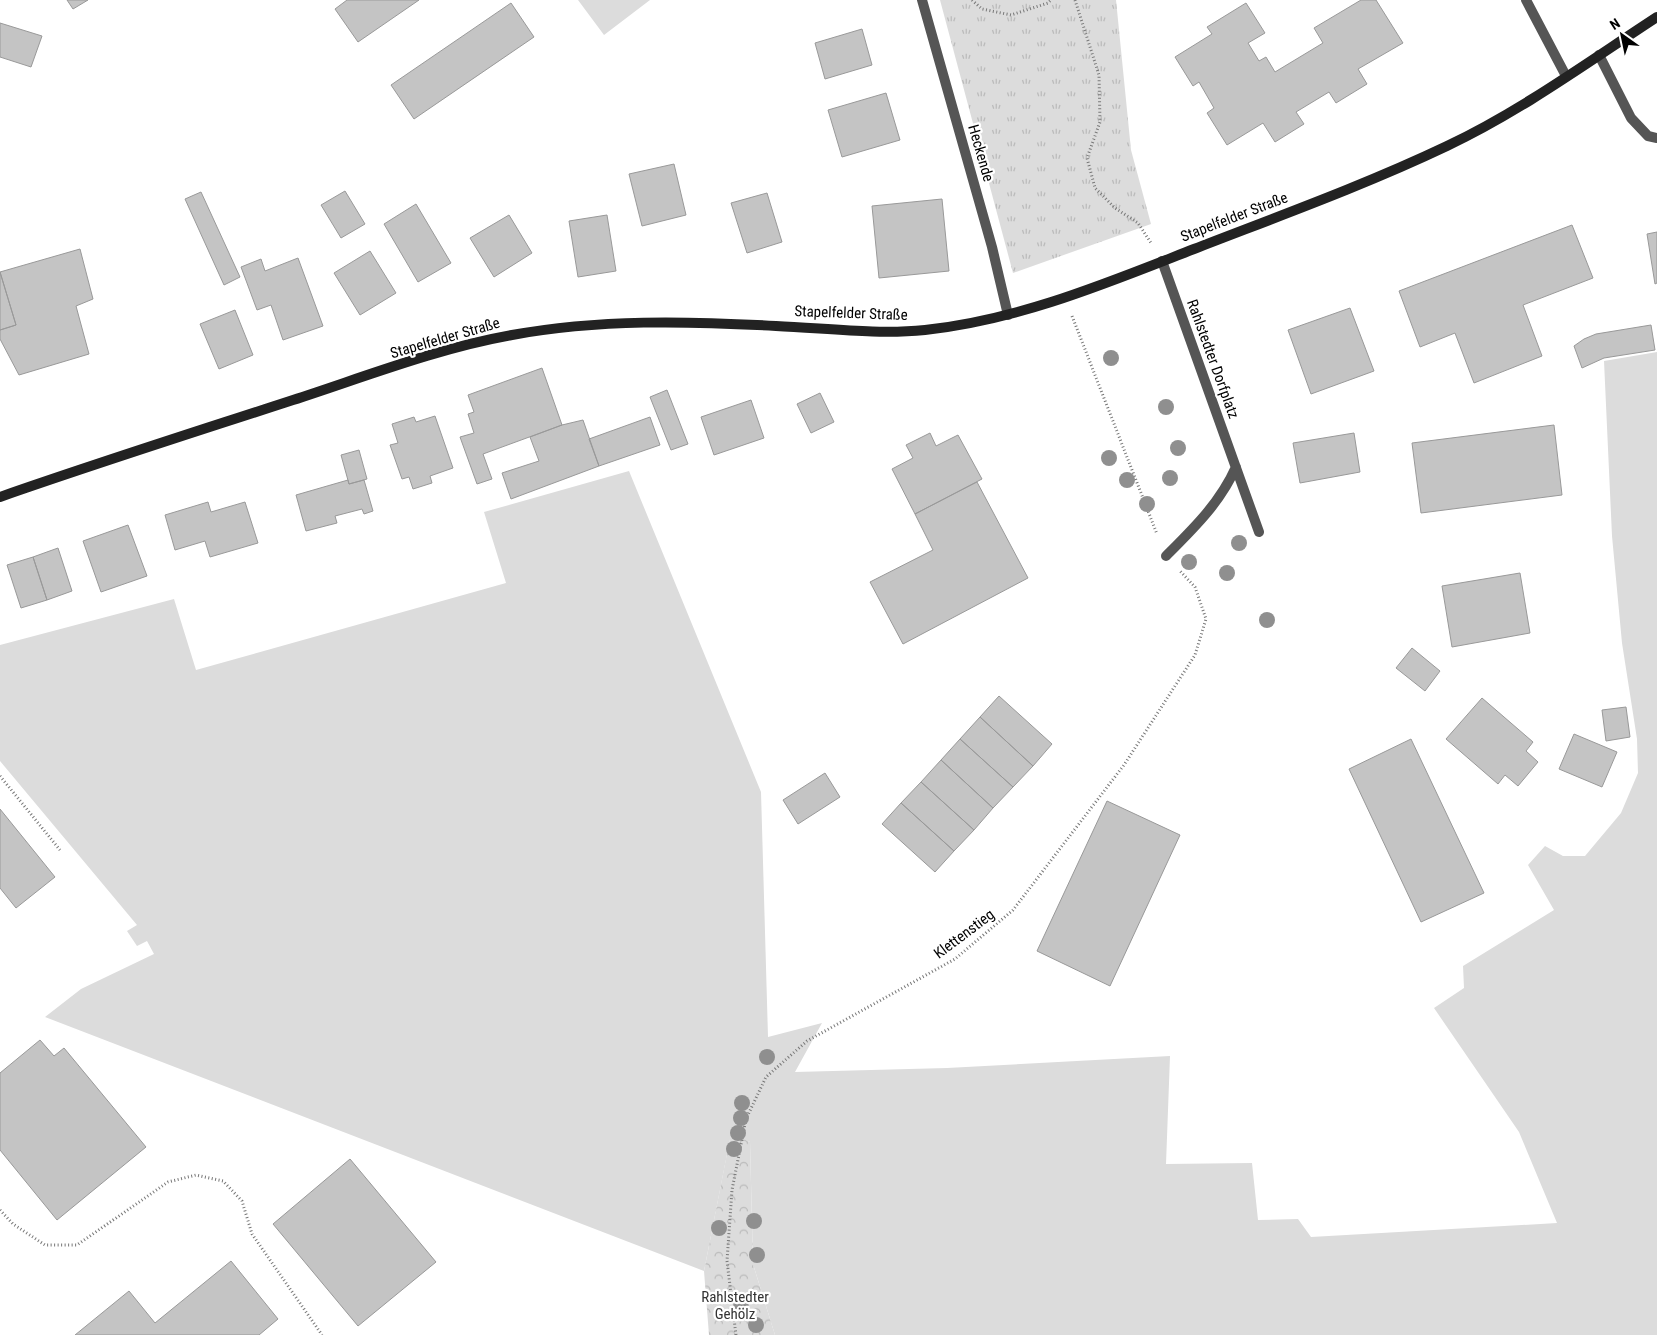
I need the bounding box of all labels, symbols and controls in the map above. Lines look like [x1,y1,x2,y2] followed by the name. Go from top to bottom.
[1597,10,1647,60] north arrow
[1607,15,1623,33] text: N
[964,122,998,184] street label: Heckende
[1178,188,1290,246] street label: Stapelfelder Straße
[1183,297,1243,421] street label: Rahlstedter Dorfplatz
[794,302,908,324] street label: Stapelfelder Straße
[388,314,502,362] street label: Stapelfelder Straße
[930,905,998,963] street label: Klettenstieg
[701,1288,769,1323] park label: Rahlstedter Gehölz

